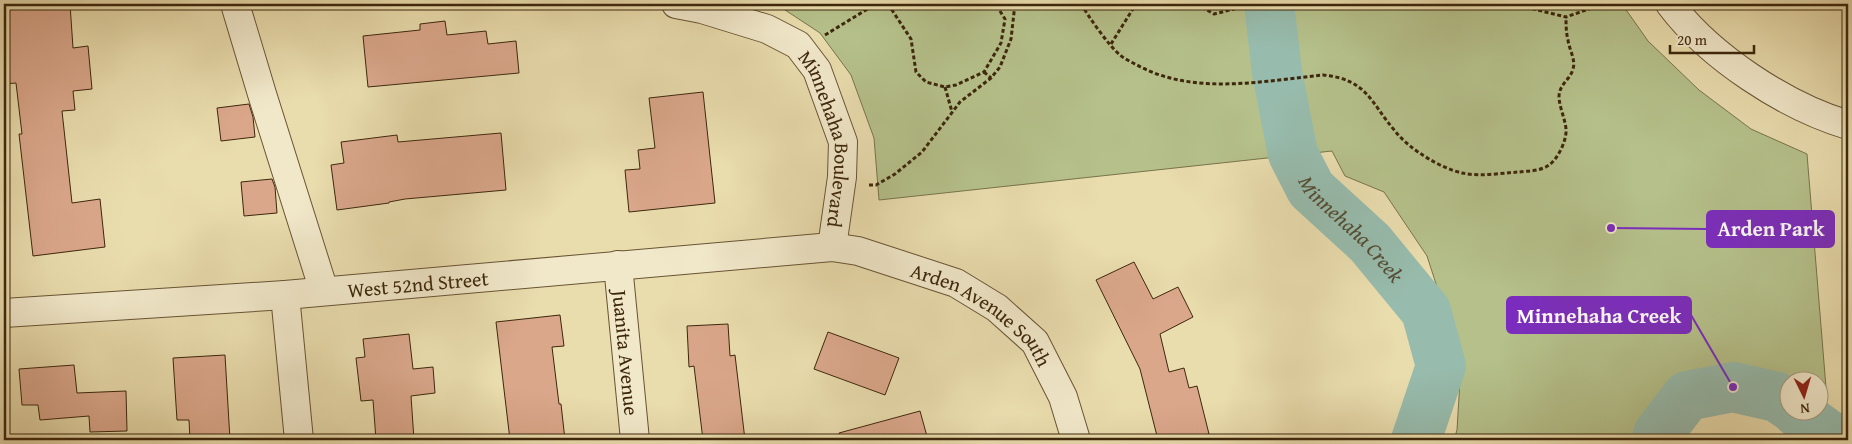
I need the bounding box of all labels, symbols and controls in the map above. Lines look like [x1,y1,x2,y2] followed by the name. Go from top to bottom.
[1670,22,1753,54] scale bar
[1677,29,1708,50] text: 20 m
[792,44,857,230] street label: Minnehaha Boulevard
[1291,170,1412,289] water label: Minnehaha Creek
[1707,211,1834,247] callout: Arden Park
[1718,213,1825,244] text: Arden Park
[907,255,1059,371] street label: Arden Avenue South
[346,263,490,304] street label: West 52nd Street
[606,286,647,417] street label: Juanita Avenue
[1507,297,1691,333] callout: Minnehaha Creek
[1517,300,1682,331] text: Minnehaha Creek
[1780,372,1830,422] north arrow
[1799,399,1811,419] text: N

